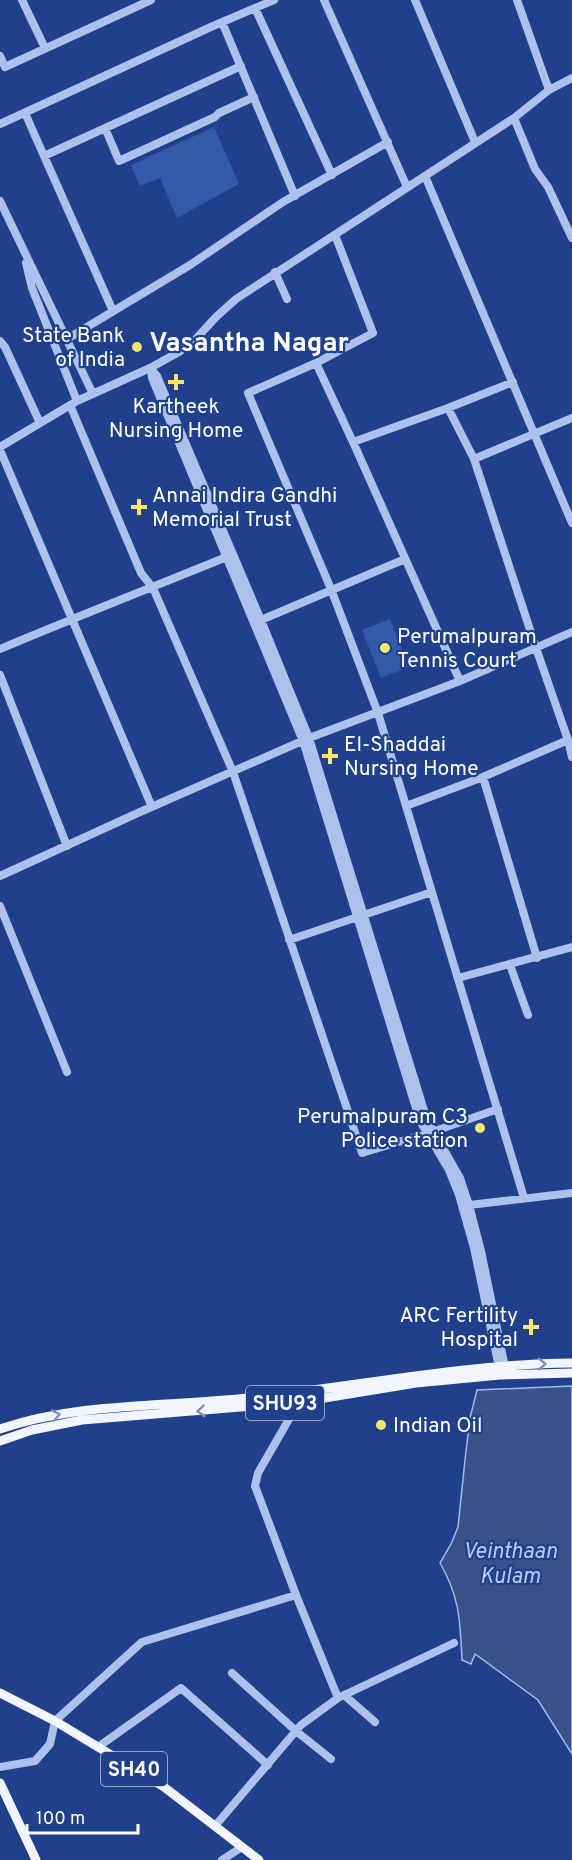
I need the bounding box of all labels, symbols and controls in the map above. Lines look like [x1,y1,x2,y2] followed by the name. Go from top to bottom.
[22,323,125,374] place label: State Bank of India
[149,327,349,361] district label: Vasantha Nagar
[130,340,144,354] marker: State Bank of India
[167,373,185,391] marker: Kartheek Nursing Home
[109,394,243,445] place label: Kartheek Nursing Home
[152,483,337,534] place label: Annai Indira Gandhi Memorial Trust
[130,498,148,516] marker: Annai Indira Gandhi Memorial Trust
[397,624,537,675] place label: Perumalpuram Tennis Court
[378,641,392,655] marker: Perumalpuram Tennis Court
[344,732,479,783] place label: El-Shaddai Nursing Home
[321,747,339,765] marker: El-Shaddai Nursing Home
[297,1104,468,1155] place label: Perumalpuram C3 Police station
[473,1121,487,1135] marker: Perumalpuram C3 Police station
[399,1303,518,1354] place label: ARC Fertility Hospital
[522,1318,540,1336] marker: ARC Fertility Hospital
[538,1358,547,1370] one-way arrow
[246,1386,324,1420] road number: SHU93
[196,1404,205,1417] one-way arrow
[51,1409,61,1422] one-way arrow
[393,1413,482,1440] place label: Indian Oil
[374,1418,388,1432] marker: Indian Oil
[463,1539,557,1591] water label: Veinthaan Kulam
[101,1752,167,1786] road number: SH40
[27,1797,138,1835] scale bar
[36,1808,85,1831] text: 100 m

